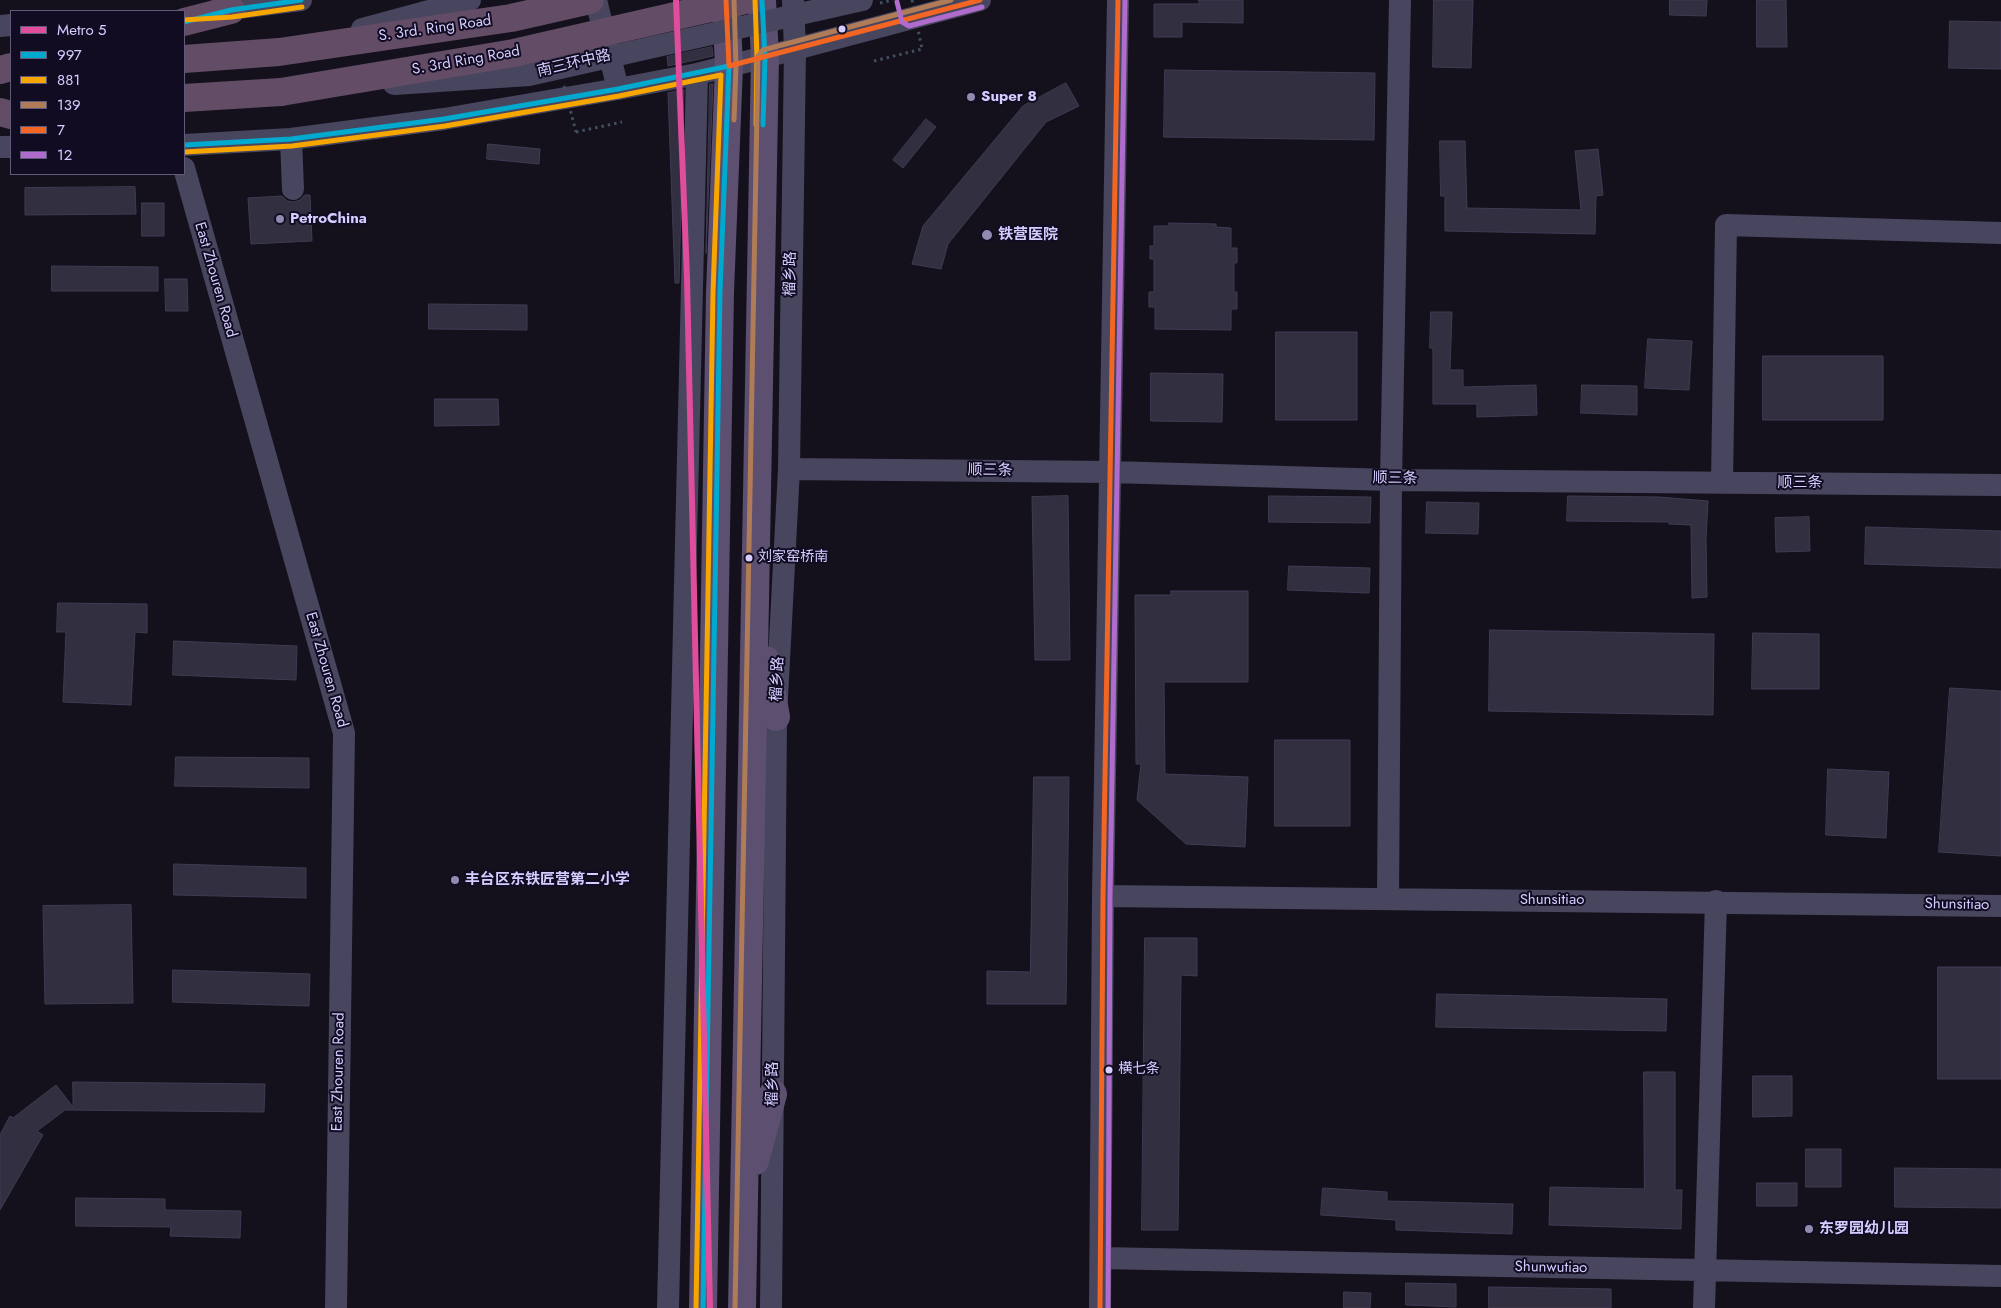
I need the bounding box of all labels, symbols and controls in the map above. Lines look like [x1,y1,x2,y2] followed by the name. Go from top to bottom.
[10,10,185,175] legend
[377,12,493,46] street label: S. 3rd. Ring Road
[57,19,107,41] text: Metro 5
[837,24,847,34] unlabelled marker
[411,43,521,79] street label: S. 3rd Ring Road
[57,44,82,66] text: 997
[535,47,613,81] street label: 南三环中路
[57,69,80,91] text: 881
[981,88,1037,106] place label: Super 8
[965,91,977,103] marker: Super 8
[57,94,81,116] text: 139
[57,119,65,141] text: 7
[57,144,72,166] text: 12
[290,210,367,228] place label: PetroChina
[274,213,286,225] marker: PetroChina
[190,220,240,340] street label: East Zhouren Road
[998,226,1058,244] place label: 铁营医院
[980,228,994,242] marker: 铁营医院
[782,251,800,297] street label: 榴乡路
[967,462,1013,480] street label: 顺三条
[1372,470,1418,488] street label: 顺三条
[1778,474,1822,492] street label: 顺三条
[758,550,828,566] place label: 刘家窑桥南
[744,553,754,563] marker: 刘家窑桥南
[301,610,351,730] street label: East Zhouren Road
[768,656,788,702] street label: 榴乡路
[465,871,630,889] place label: 丰台区东铁匠营第二小学
[449,874,461,886] marker: 丰台区东铁匠营第二小学
[1520,891,1584,909] street label: Shunsitiao
[1925,895,1989,915] street label: Shunsitiao
[329,1012,349,1132] street label: East Zhouren Road
[764,1062,782,1106] street label: 榴乡路
[1118,1062,1160,1078] place label: 横七条
[1104,1065,1114,1075] marker: 横七条
[1819,1220,1909,1238] place label: 东罗园幼儿园
[1803,1223,1815,1235] marker: 东罗园幼儿园
[1514,1258,1588,1278] street label: Shunwutiao

